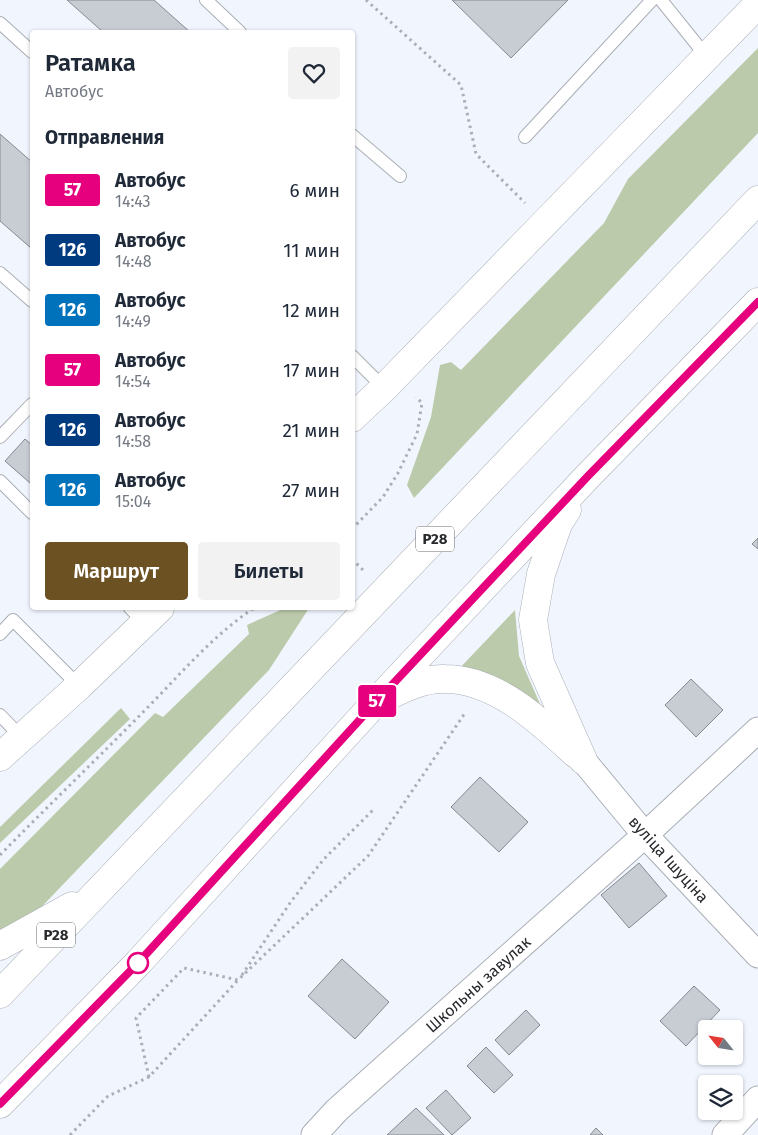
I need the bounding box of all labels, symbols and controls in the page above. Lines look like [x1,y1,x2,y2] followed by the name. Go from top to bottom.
[288,47,340,99] button: heart
[45,49,136,77] text: Ратамка
[45,82,104,101] text: Автобус
[45,126,164,149] text: Отправления
[115,169,186,192] text: Автобус
[64,179,81,201] text: 57
[289,179,340,202] text: 6 мин
[115,192,150,211] text: 14:43
[115,229,186,252] text: Автобус
[59,239,86,261] text: 126
[283,239,340,262] text: 11 мин
[115,252,152,271] text: 14:48
[115,289,186,312] text: Автобус
[59,299,86,321] text: 126
[282,299,340,322] text: 12 мин
[115,312,151,331] text: 14:49
[115,349,186,372] text: Автобус
[64,359,81,381] text: 57
[283,359,340,382] text: 17 мин
[115,372,151,391] text: 14:54
[115,409,186,432] text: Автобус
[59,419,86,441] text: 126
[282,419,340,442] text: 21 мин
[115,432,151,451] text: 14:58
[115,469,186,492] text: Автобус
[59,479,86,501] text: 126
[282,479,340,502] text: 27 мин
[115,492,151,511] text: 15:04
[416,526,454,552] road number: Р28
[45,542,188,600] button: Маршрут
[198,542,340,600] button: Билеты
[354,685,400,717] line badge: 57
[368,690,386,712] text: 57
[625,812,712,907] street label: вуліца Ішуціна
[37,922,75,948] road number: Р28
[422,932,535,1036] street label: Школьны завулак
[127,952,149,974] unlabelled marker
[698,1020,742,1065] north arrow
[698,1020,743,1120] map controls
[698,1075,743,1120] button: layers

